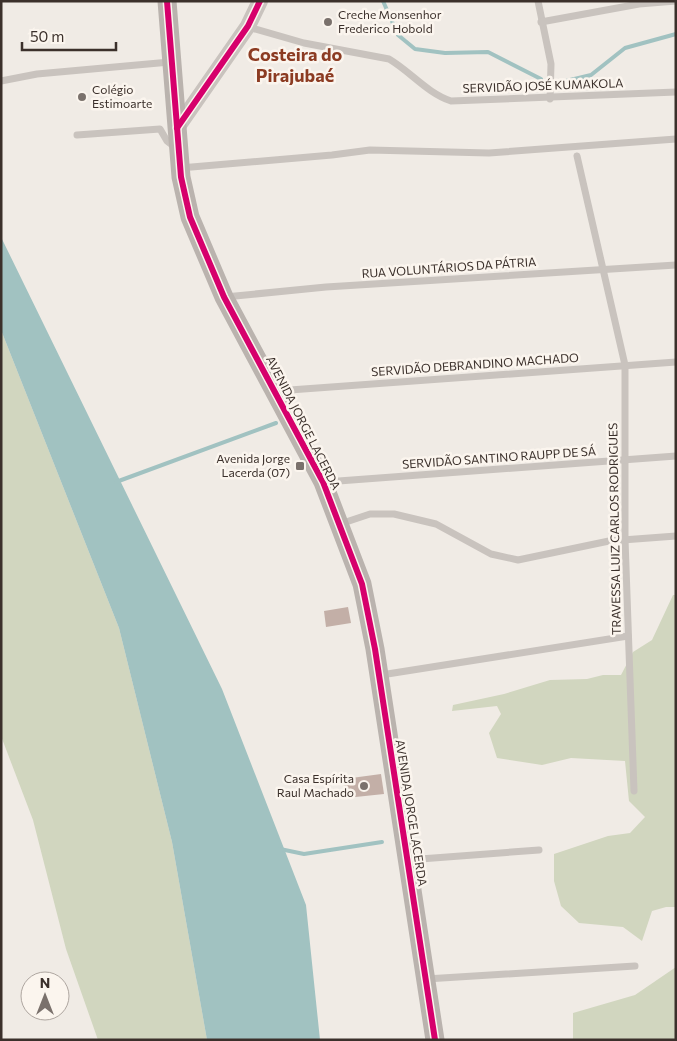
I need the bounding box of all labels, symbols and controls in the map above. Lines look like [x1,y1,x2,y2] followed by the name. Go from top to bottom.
[338,7,442,35] place label: Creche Monsenhor Frederico Hobold
[322,16,334,28] marker: Creche Monsenhor Frederico Hobold
[22,20,116,52] scale bar
[30,27,64,45] text: 50 m
[248,43,343,86] district label: Costeira do Pirajubaé
[462,75,624,96] street label: SERVIDÃO JOSÉ KUMAKOLA
[92,82,152,110] place label: Colégio Estimoarte
[76,91,88,103] marker: Colégio Estimoarte
[361,254,537,280] street label: RUA VOLUNTÁRIOS DA PÁTRIA
[371,350,579,378] street label: SERVIDÃO DEBRANDINO MACHADO
[263,353,344,492] street label: AVENIDA JORGE LACERDA
[605,423,623,635] street label: TRAVESSA LUIZ CARLOS RODRIGUES
[402,443,596,471] street label: SERVIDÃO SANTINO RAUPP DE SÁ
[216,451,290,479] place label: Avenida Jorge Lacerda (07)
[294,460,306,472] marker: Avenida Jorge Lacerda (07)
[392,738,431,887] street label: AVENIDA JORGE LACERDA
[277,771,354,799] place label: Casa Espírita Raul Machado
[358,780,370,792] marker: Casa Espírita Raul Machado
[20,971,70,1021] north arrow
[40,974,50,991] text: N

